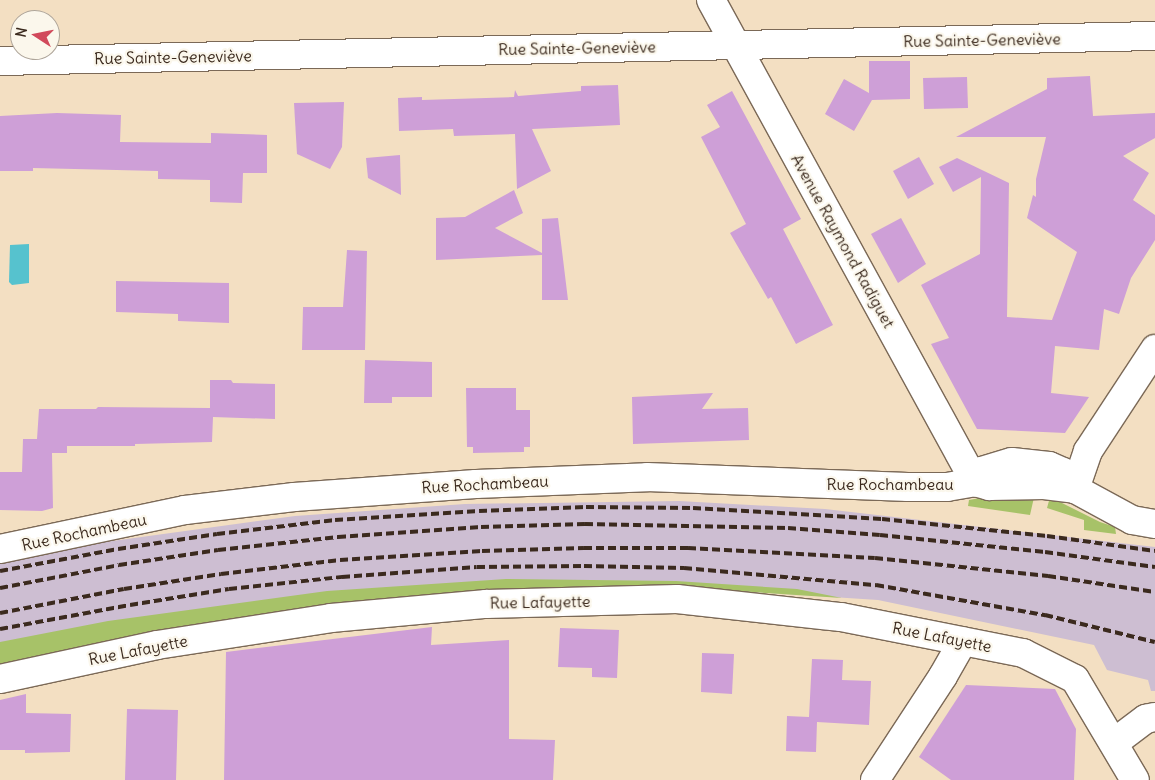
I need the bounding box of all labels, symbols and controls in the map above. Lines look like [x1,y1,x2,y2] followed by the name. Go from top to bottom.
[10,10,60,60] north arrow
[11,26,31,39] text: N
[903,29,1061,51] street label: Rue Sainte-Geneviève
[498,37,656,59] street label: Rue Sainte-Geneviève
[94,46,252,68] street label: Rue Sainte-Geneviève
[787,151,899,331] street label: Avenue Raymond Radiguet
[421,471,549,497] street label: Rue Rochambeau
[826,474,954,494] street label: Rue Rochambeau
[20,509,148,555] street label: Rue Rochambeau
[490,592,590,612] street label: Rue Lafayette
[891,618,993,656] street label: Rue Lafayette
[87,631,189,669] street label: Rue Lafayette

